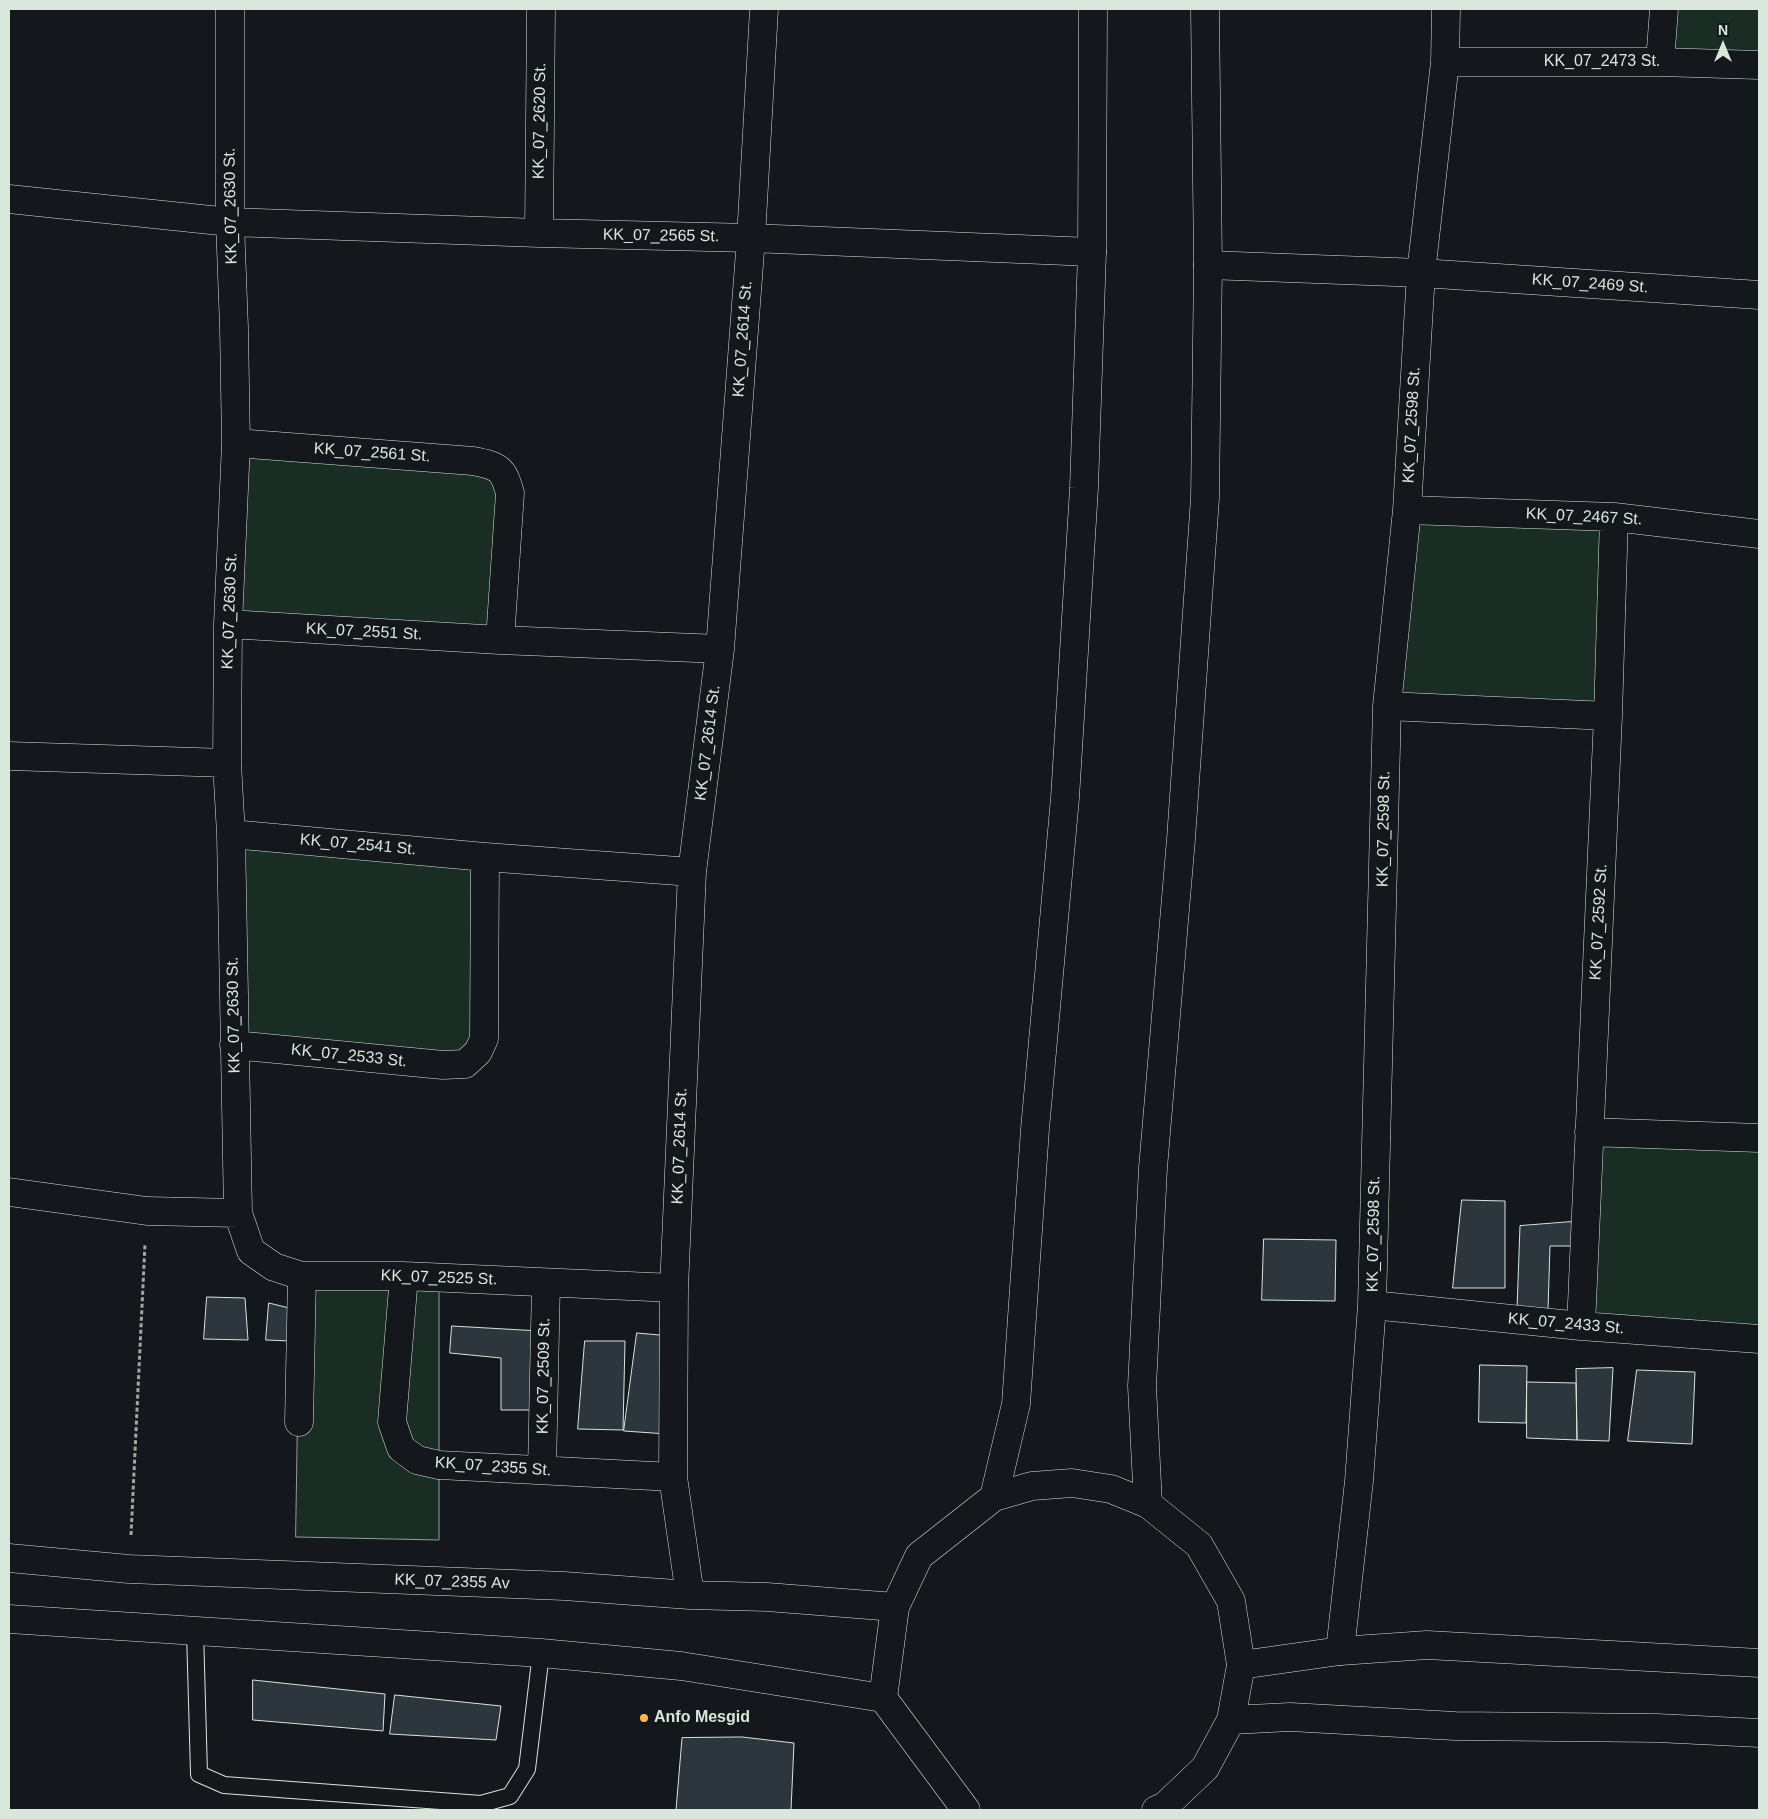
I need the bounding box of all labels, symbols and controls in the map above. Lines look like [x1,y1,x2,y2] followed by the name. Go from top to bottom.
[1698,20,1748,70] north arrow
[1718,22,1728,38] text: N
[1544,52,1660,72] street label: KK_07_2473 St.
[529,63,551,179] street label: KK_07_2620 St.
[220,148,242,264] street label: KK_07_2630 St.
[603,225,719,247] street label: KK_07_2565 St.
[1531,270,1649,298] street label: KK_07_2469 St.
[729,280,757,398] street label: KK_07_2614 St.
[1399,366,1425,484] street label: KK_07_2598 St.
[313,439,431,467] street label: KK_07_2561 St.
[1525,504,1643,530] street label: KK_07_2467 St.
[218,552,242,670] street label: KK_07_2630 St.
[305,619,423,645] street label: KK_07_2551 St.
[691,684,725,802] street label: KK_07_2614 St.
[1373,771,1395,887] street label: KK_07_2598 St.
[299,830,417,860] street label: KK_07_2541 St.
[1586,863,1612,981] street label: KK_07_2592 St.
[223,957,245,1073] street label: KK_07_2630 St.
[290,1040,408,1072] street label: KK_07_2533 St.
[668,1087,692,1205] street label: KK_07_2614 St.
[1363,1176,1385,1292] street label: KK_07_2598 St.
[380,1266,498,1290] street label: KK_07_2525 St.
[1507,1309,1625,1339] street label: KK_07_2433 St.
[533,1318,555,1434] street label: KK_07_2509 St.
[434,1453,552,1481] street label: KK_07_2355 St.
[394,1570,510,1594] street label: KK_07_2355 Av
[654,1708,750,1728] place label: Anfo Mesgid
[638,1712,650,1724] marker: Anfo Mesgid

